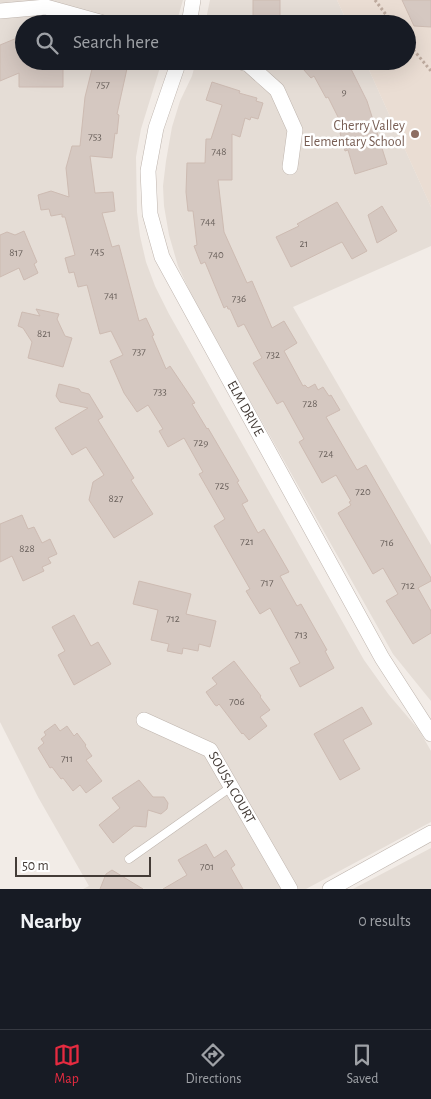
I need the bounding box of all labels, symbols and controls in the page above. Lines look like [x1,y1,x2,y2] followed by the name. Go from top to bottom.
[15,15,416,70] search box
[33,29,61,57] icon: search
[73,33,159,52] text: Search here
[96,79,110,90] house number: 757
[341,86,347,97] house number: 9
[304,119,405,149] place label: Cherry Valley Elementary School
[409,128,421,140] marker: Cherry Valley Elementary School
[88,131,102,142] house number: 753
[211,146,227,157] house number: 748
[200,216,216,227] house number: 744
[300,238,308,249] house number: 21
[90,246,105,257] house number: 745
[9,247,23,258] house number: 817
[208,249,224,260] house number: 740
[104,290,118,301] house number: 741
[232,293,246,304] house number: 736
[37,328,51,339] house number: 821
[132,346,146,357] house number: 737
[266,349,280,360] house number: 732
[224,378,266,439] street label: ELM DRIVE
[153,386,167,397] house number: 733
[303,398,317,409] house number: 728
[194,437,208,448] house number: 729
[319,448,333,459] house number: 724
[215,480,229,491] house number: 725
[355,486,371,497] house number: 720
[109,493,124,504] house number: 827
[240,536,254,547] house number: 721
[380,537,394,548] house number: 716
[19,543,35,554] house number: 828
[261,577,274,588] house number: 717
[401,580,415,591] house number: 712
[166,613,180,624] house number: 712
[295,629,308,640] house number: 713
[229,696,245,707] house number: 706
[206,749,258,826] street label: SOUSA COURT
[61,753,73,764] house number: 711
[15,854,151,877] scale bar
[22,859,49,873] text: 50 m
[200,861,214,872] house number: 701
[20,911,81,932] text: Nearby
[358,913,411,929] text: 0 results
[53,1041,81,1088] tab: Map
[186,1041,241,1088] tab: Directions
[346,1041,378,1088] tab: Saved

